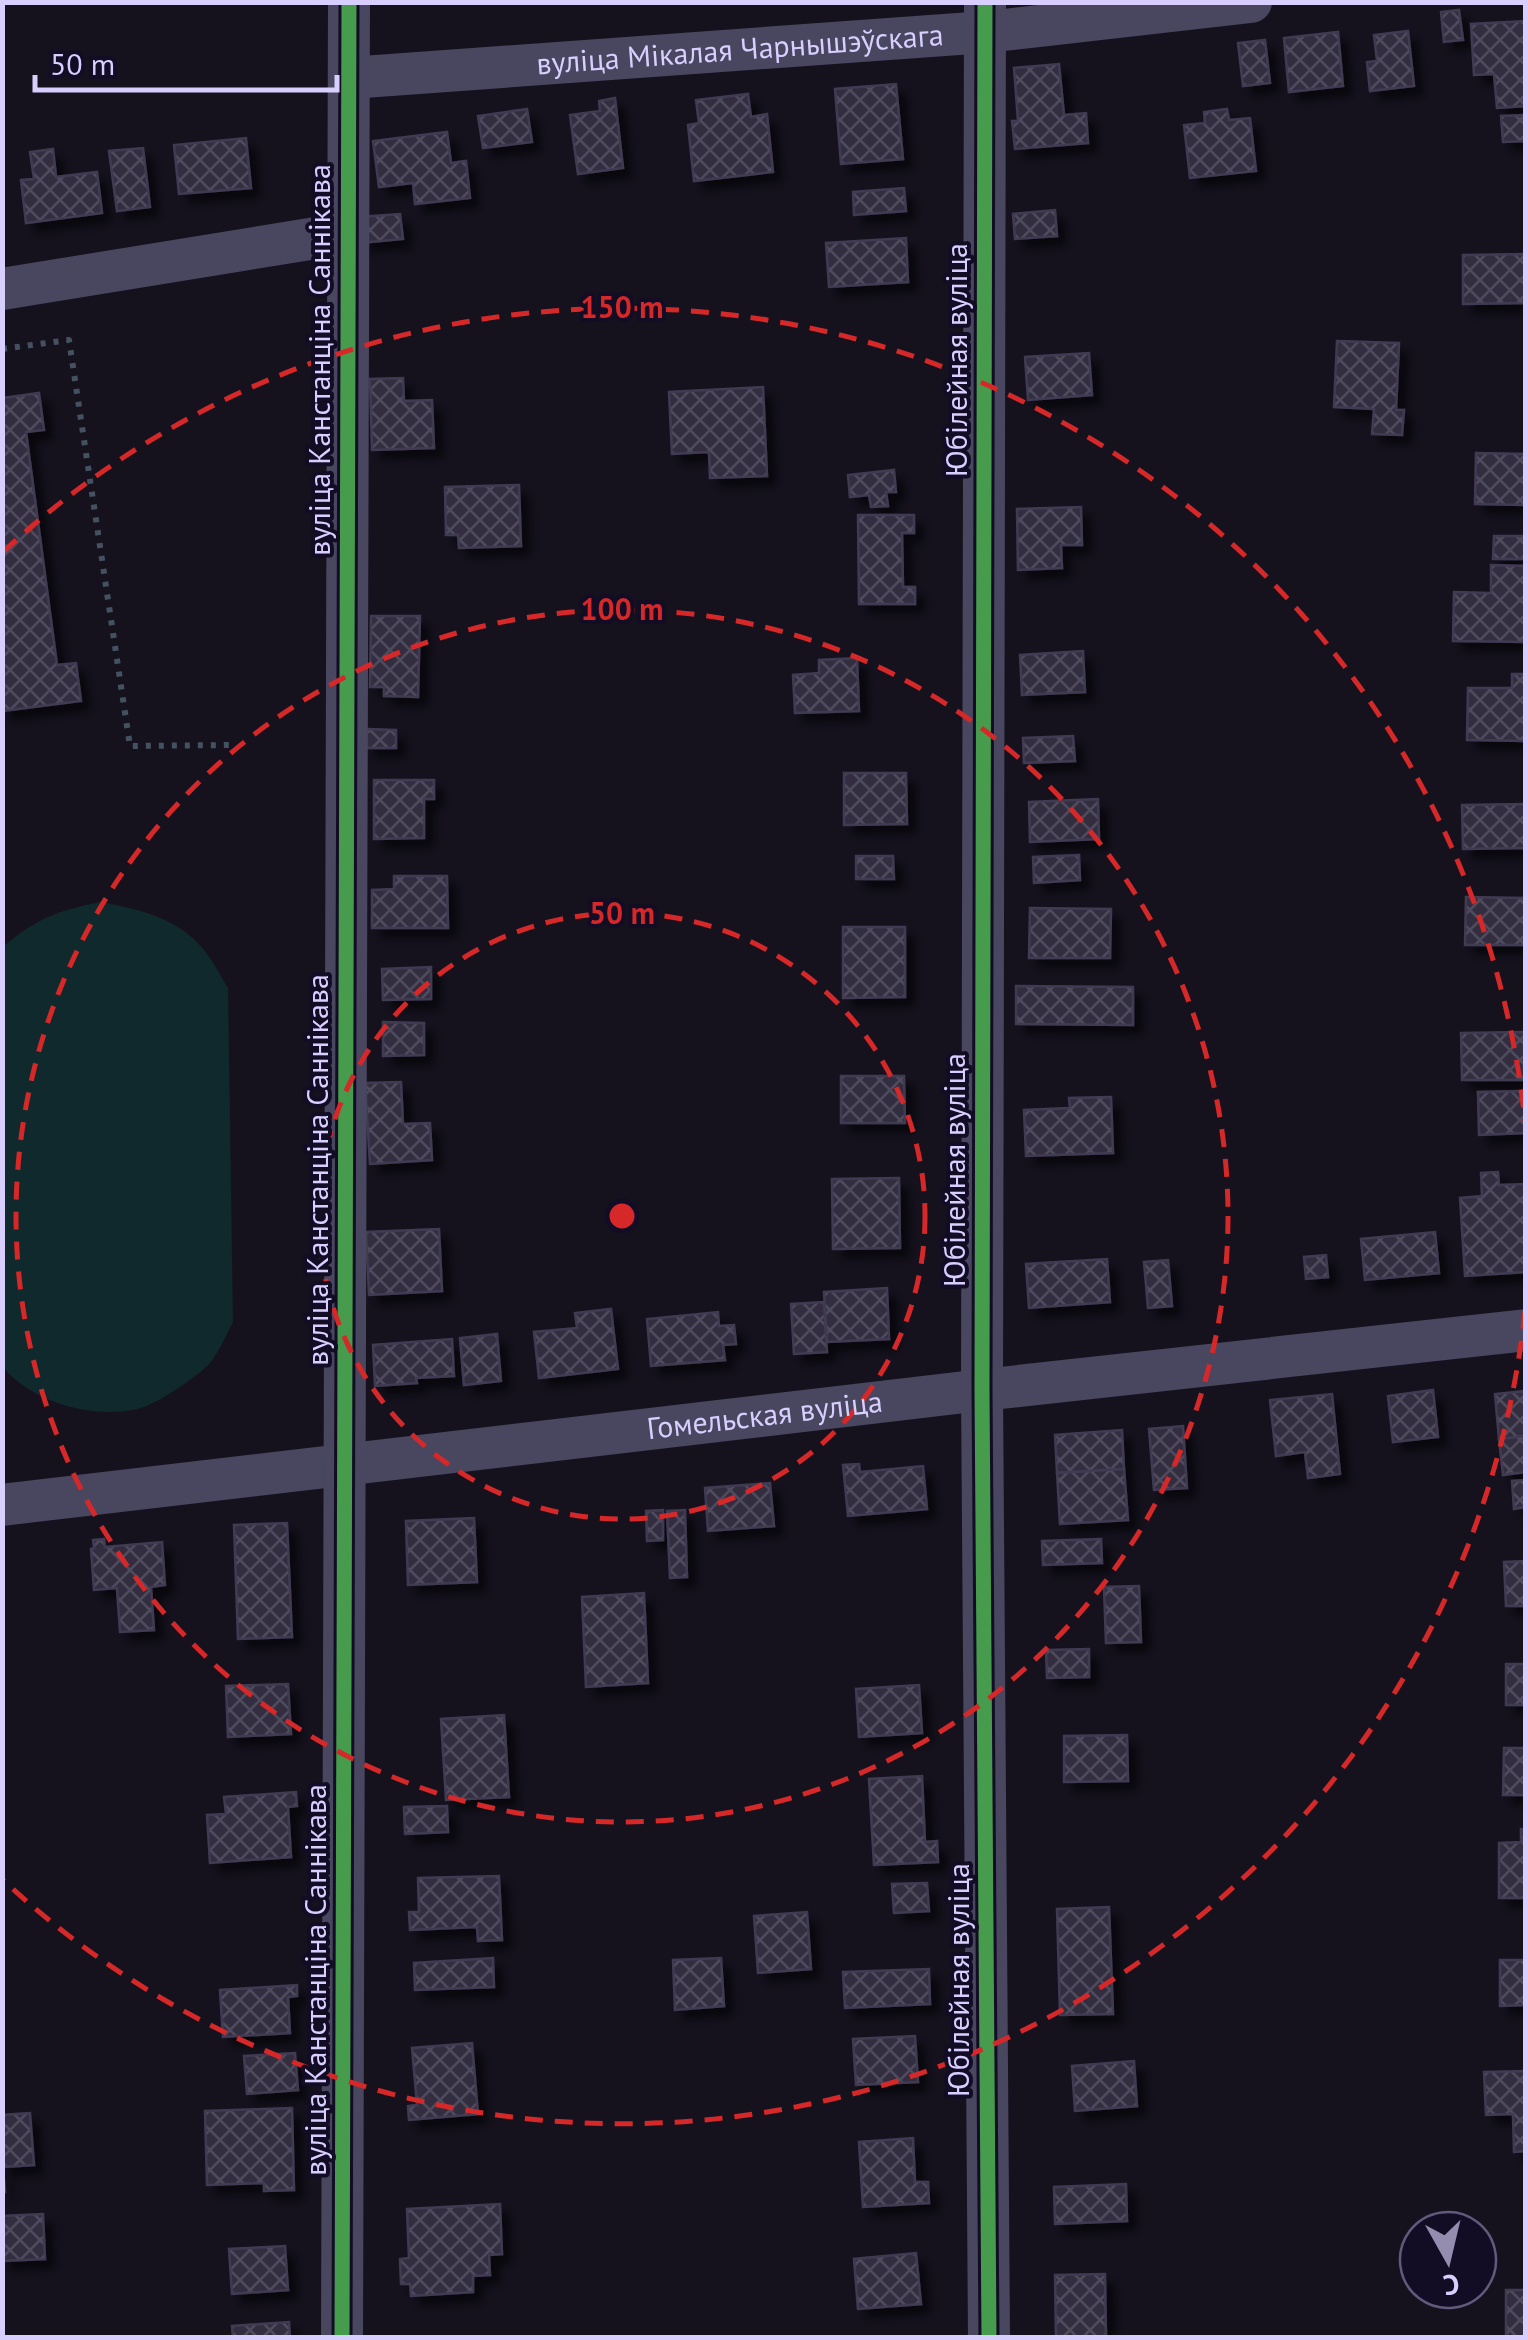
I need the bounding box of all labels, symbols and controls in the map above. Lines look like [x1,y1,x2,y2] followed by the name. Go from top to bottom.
[535,14,945,82] street label: вуліца Мікалая Чарнышэўскага
[35,30,338,92] scale bar
[50,44,115,83] text: 50 m
[299,164,338,556] street label: вуліца Канстанціна Саннікава
[936,243,975,477] street label: Юбілейная вуліца
[581,287,663,326] text: 150 m
[581,589,663,628] text: 100 m
[589,893,655,932] text: 50 m
[297,974,336,1366] street label: вуліца Канстанціна Саннікава
[934,1053,973,1287] street label: Юбілейная вуліца
[604,1198,640,1234] centre of rings
[645,1381,884,1447] street label: Гомельская вуліца
[295,1784,334,2176] street label: вуліца Канстанціна Саннікава
[938,1863,977,2097] street label: Юбілейная вуліца
[1398,2210,1498,2310] north arrow
[1441,2266,1462,2305] text: С

